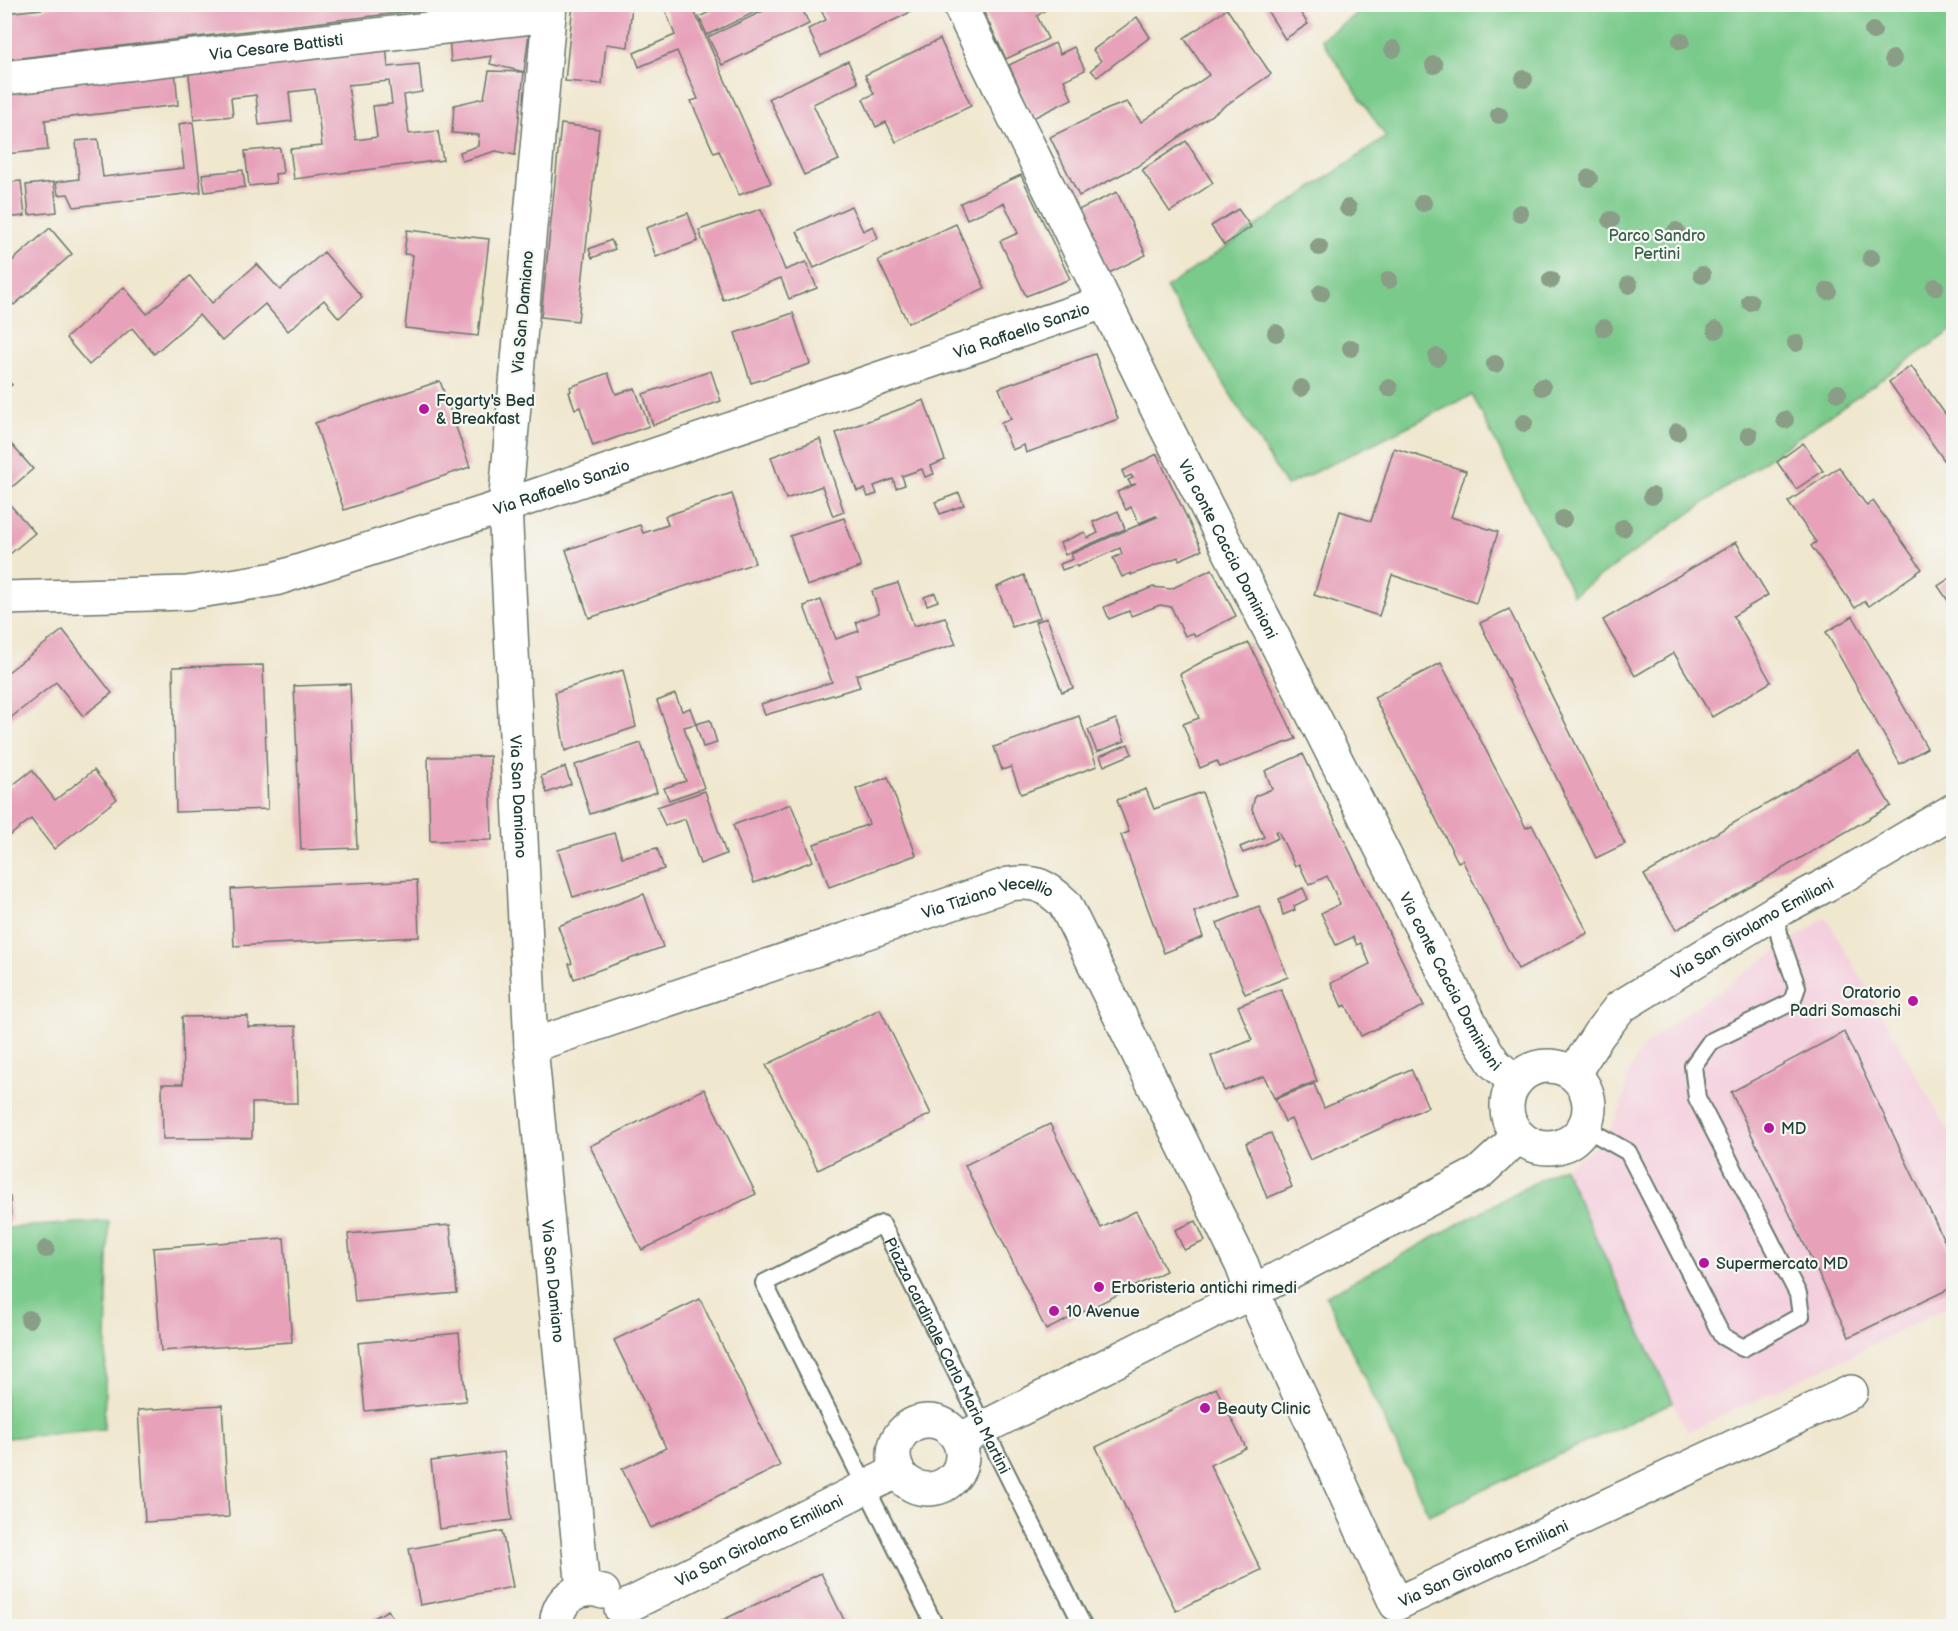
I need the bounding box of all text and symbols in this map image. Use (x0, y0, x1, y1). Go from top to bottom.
street label: Via Cesare Battisti (209, 31, 344, 65)
park label: Parco Sandro Pertini (1608, 227, 1706, 264)
street label: Via San Damiano (509, 250, 538, 374)
street label: Via Raffaello Sanzio (951, 300, 1092, 364)
place label: Fogarty's Bed & Breakfast (436, 392, 535, 429)
marker: Fogarty's Bed & Breakfast (417, 402, 431, 416)
street label: Via Raffaello Sanzio (491, 456, 632, 520)
street label: Via conte Caccia Dominioni (1173, 457, 1281, 643)
street label: Via San Damiano (505, 735, 530, 859)
street label: Via Tiziano Vecellio (920, 875, 1057, 924)
street label: Via San Girolamo Emiliani (1668, 875, 1837, 984)
street label: Via conte Caccia Dominioni (1394, 890, 1504, 1076)
place label: Oratorio Padri Somaschi (1790, 984, 1901, 1021)
marker: Oratorio Padri Somaschi (1906, 994, 1920, 1008)
place label: MD (1781, 1120, 1806, 1139)
marker: MD (1762, 1121, 1776, 1135)
street label: Via San Damiano (537, 1219, 567, 1344)
street label: Piazza cardinale Carlo Maria Martini (879, 1235, 1013, 1477)
place label: Supermercato MD (1716, 1255, 1848, 1274)
marker: Supermercato MD (1697, 1256, 1711, 1270)
place label: Erboristeria antichi rimedi (1111, 1279, 1297, 1298)
marker: Erboristeria antichi rimedi (1092, 1280, 1106, 1294)
place label: 10 Avenue (1066, 1303, 1140, 1322)
marker: 10 Avenue (1047, 1304, 1061, 1318)
place label: Beauty Clinic (1217, 1400, 1311, 1419)
marker: Beauty Clinic (1198, 1401, 1212, 1415)
street label: Via San Girolamo Emiliani (672, 1492, 847, 1591)
street label: Via San Girolamo Emiliani (1396, 1517, 1572, 1612)

